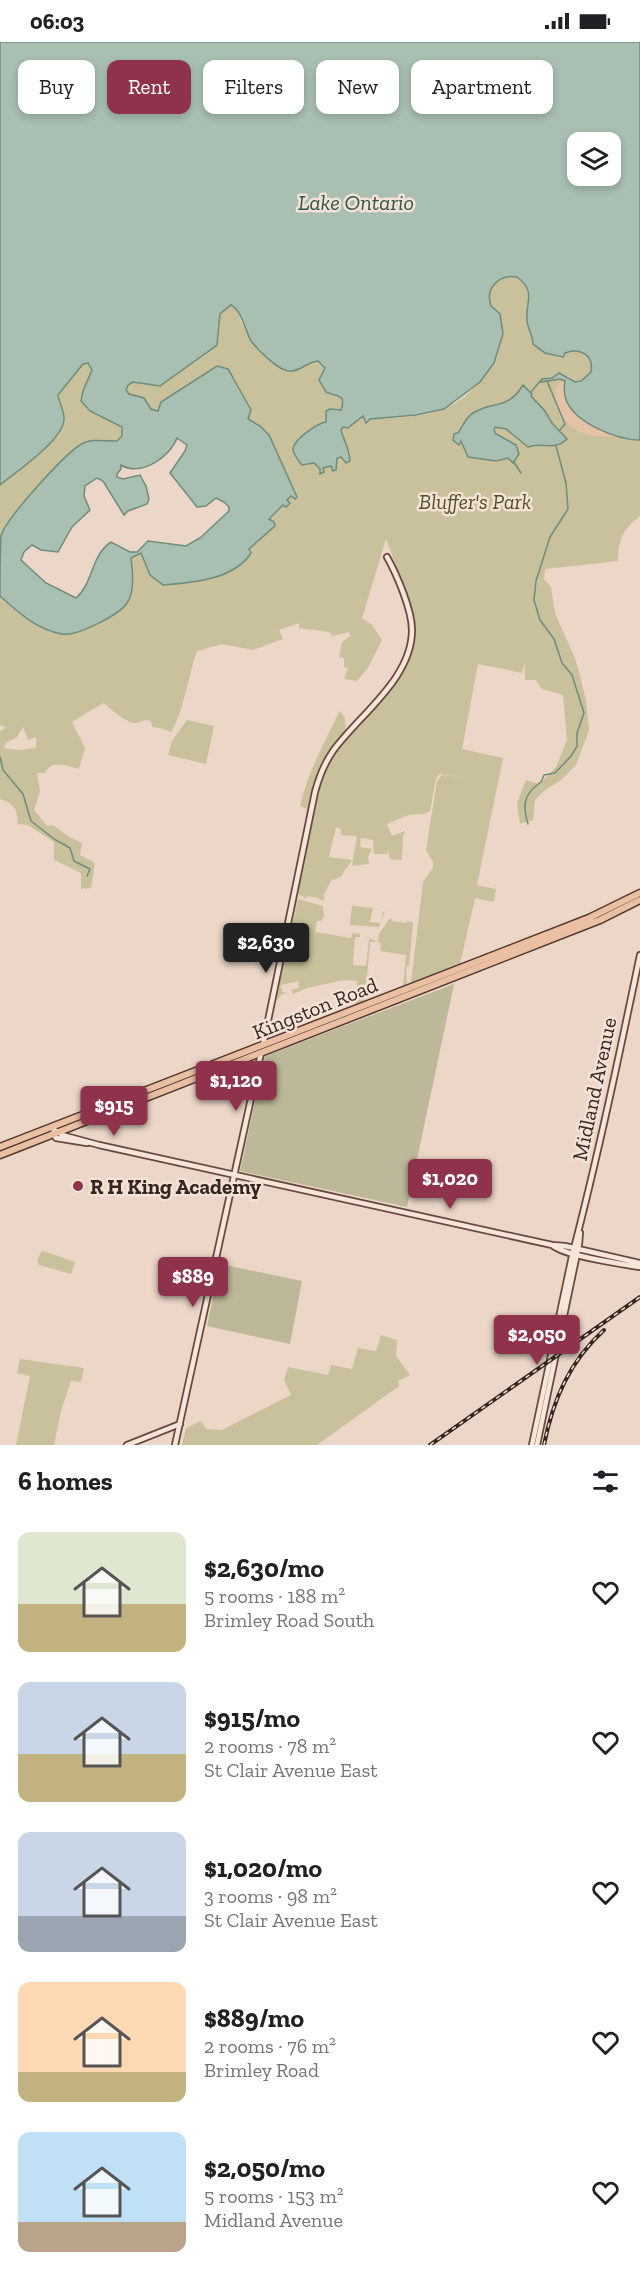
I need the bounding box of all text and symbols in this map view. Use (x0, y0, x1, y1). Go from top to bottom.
text: 06:03 (30, 8, 84, 35)
chip: Buy (18, 60, 95, 114)
chip: Rent (107, 60, 191, 114)
chip: Filters (203, 60, 304, 114)
chip: New (316, 60, 399, 114)
chip: Apartment (411, 60, 553, 114)
map controls (567, 132, 621, 186)
button: layers (567, 132, 621, 186)
water label: Lake Ontario (298, 189, 414, 216)
park label: Bluffer's Park (419, 489, 531, 514)
pin: $2,630 (217, 923, 315, 974)
text: $2,630 (237, 930, 295, 954)
street label: Kingston Road (249, 971, 382, 1044)
street label: Midland Avenue (567, 1015, 621, 1163)
pin: $1,120 (187, 1061, 285, 1112)
text: $1,120 (210, 1068, 262, 1092)
pin: $915 (78, 1086, 150, 1137)
text: $915 (94, 1093, 134, 1117)
pin: $1,020 (401, 1159, 499, 1210)
text: $1,020 (422, 1166, 478, 1190)
place label: R H King Academy (90, 1174, 261, 1199)
marker: R H King Academy (71, 1179, 85, 1193)
pin: $889 (157, 1257, 229, 1308)
text: $889 (172, 1264, 214, 1288)
pin: $2,050 (488, 1315, 586, 1366)
text: $2,050 (508, 1322, 566, 1346)
text: 6 homes (18, 1465, 113, 1497)
icon: filters (589, 1465, 622, 1498)
text: $2,630/mo (204, 1552, 324, 1584)
icon: home (66, 1556, 138, 1628)
icon: heart (589, 1576, 622, 1609)
text: 5 rooms · 188 m² (204, 1584, 345, 1608)
text: Brimley Road South (204, 1608, 374, 1632)
text: $915/mo (204, 1702, 300, 1734)
icon: home (66, 1706, 138, 1778)
icon: heart (589, 1726, 622, 1759)
text: 2 rooms · 78 m² (204, 1734, 336, 1758)
text: St Clair Avenue East (204, 1758, 378, 1782)
text: $1,020/mo (204, 1852, 322, 1884)
icon: home (66, 1856, 138, 1928)
icon: heart (589, 1876, 622, 1909)
text: 3 rooms · 98 m² (204, 1884, 337, 1908)
text: St Clair Avenue East (204, 1908, 378, 1932)
text: $889/mo (204, 2002, 304, 2034)
icon: home (66, 2006, 138, 2078)
icon: heart (589, 2026, 622, 2059)
text: 2 rooms · 76 m² (204, 2034, 336, 2058)
text: Brimley Road (204, 2058, 319, 2082)
text: $2,050/mo (204, 2152, 325, 2184)
icon: home (66, 2156, 138, 2228)
icon: heart (589, 2176, 622, 2209)
text: 5 rooms · 153 m² (204, 2184, 344, 2208)
text: Midland Avenue (204, 2208, 343, 2232)

